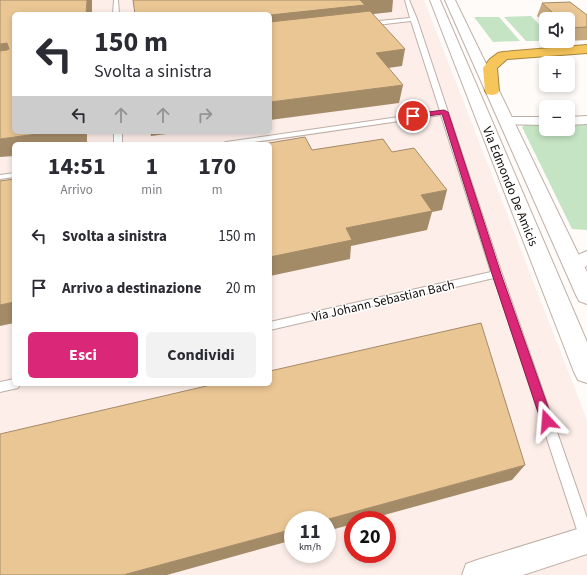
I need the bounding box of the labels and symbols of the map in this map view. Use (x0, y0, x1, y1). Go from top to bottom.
pin (396, 99, 430, 133)
street label: Via Edmondo De Amicis (478, 124, 542, 249)
street label: Via Johann Sebastian Bach (310, 276, 456, 326)
position arrow (526, 400, 568, 442)
speed limit sign: 20 (344, 511, 396, 563)

